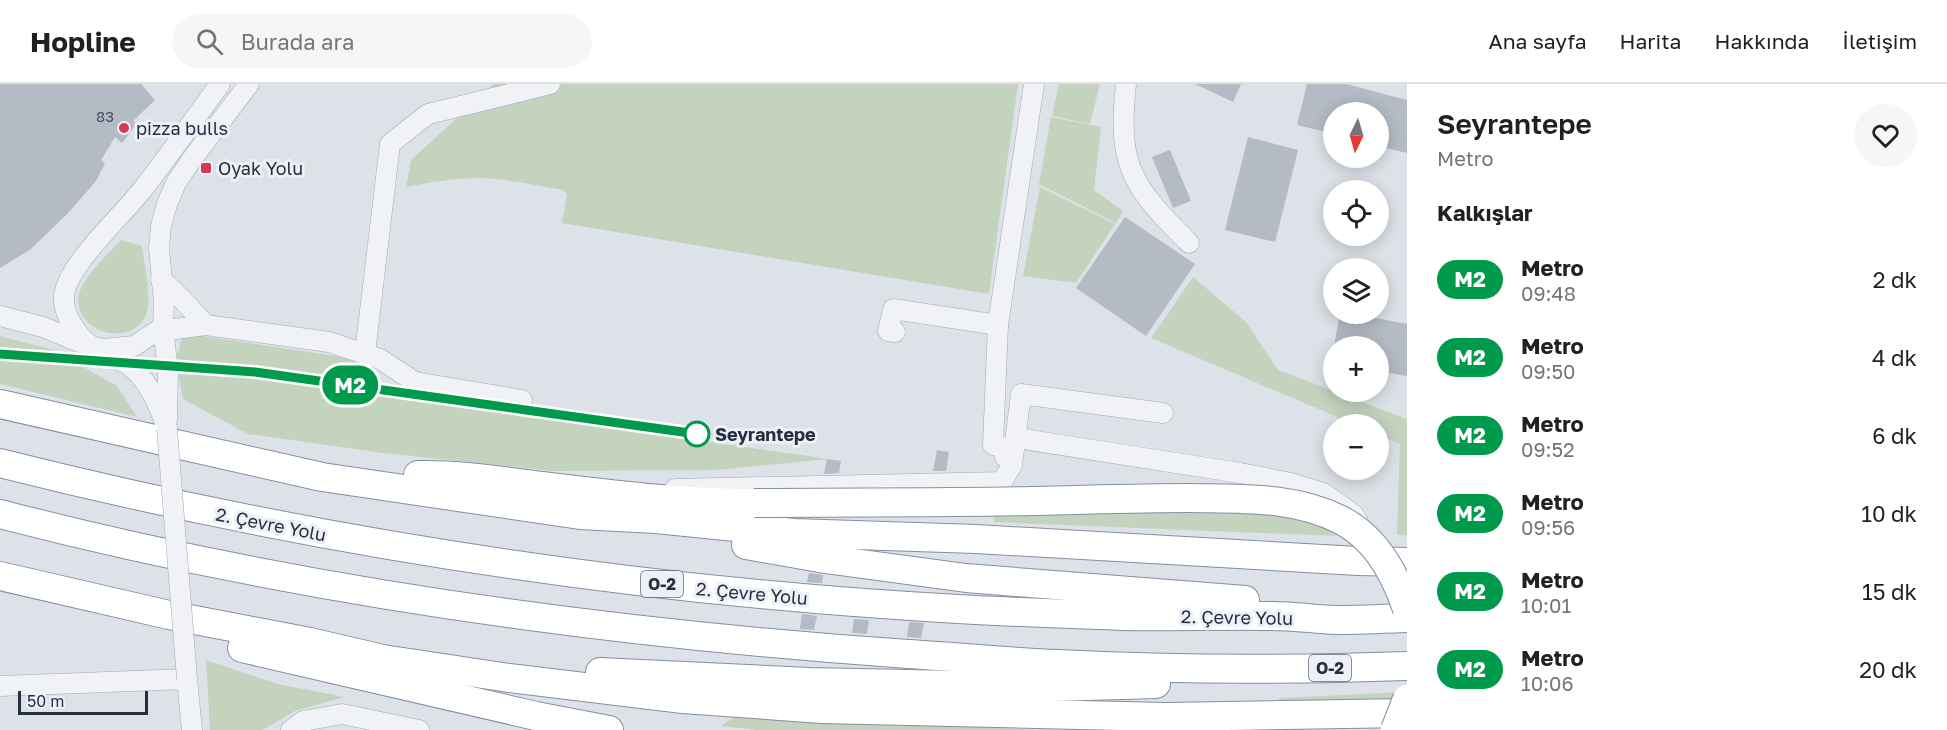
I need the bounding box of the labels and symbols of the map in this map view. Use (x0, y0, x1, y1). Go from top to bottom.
north arrow (1323, 102, 1389, 168)
house number: 83 (96, 107, 114, 125)
place label: pizza bulls (136, 117, 228, 139)
marker: pizza bulls (117, 121, 131, 135)
place label: Oyak Yolu (218, 157, 303, 179)
marker: Oyak Yolu (199, 161, 213, 175)
line badge: M2 (323, 366, 377, 404)
marker: Seyrantepe (684, 421, 710, 447)
place label: Seyrantepe (715, 423, 816, 445)
street label: 2. Çevre Yolu (214, 503, 328, 545)
road number: O-2 (641, 571, 683, 597)
street label: 2. Çevre Yolu (695, 577, 809, 609)
street label: 2. Çevre Yolu (1181, 605, 1293, 629)
road number: O-2 (1309, 655, 1351, 681)
scale bar (18, 688, 148, 716)

